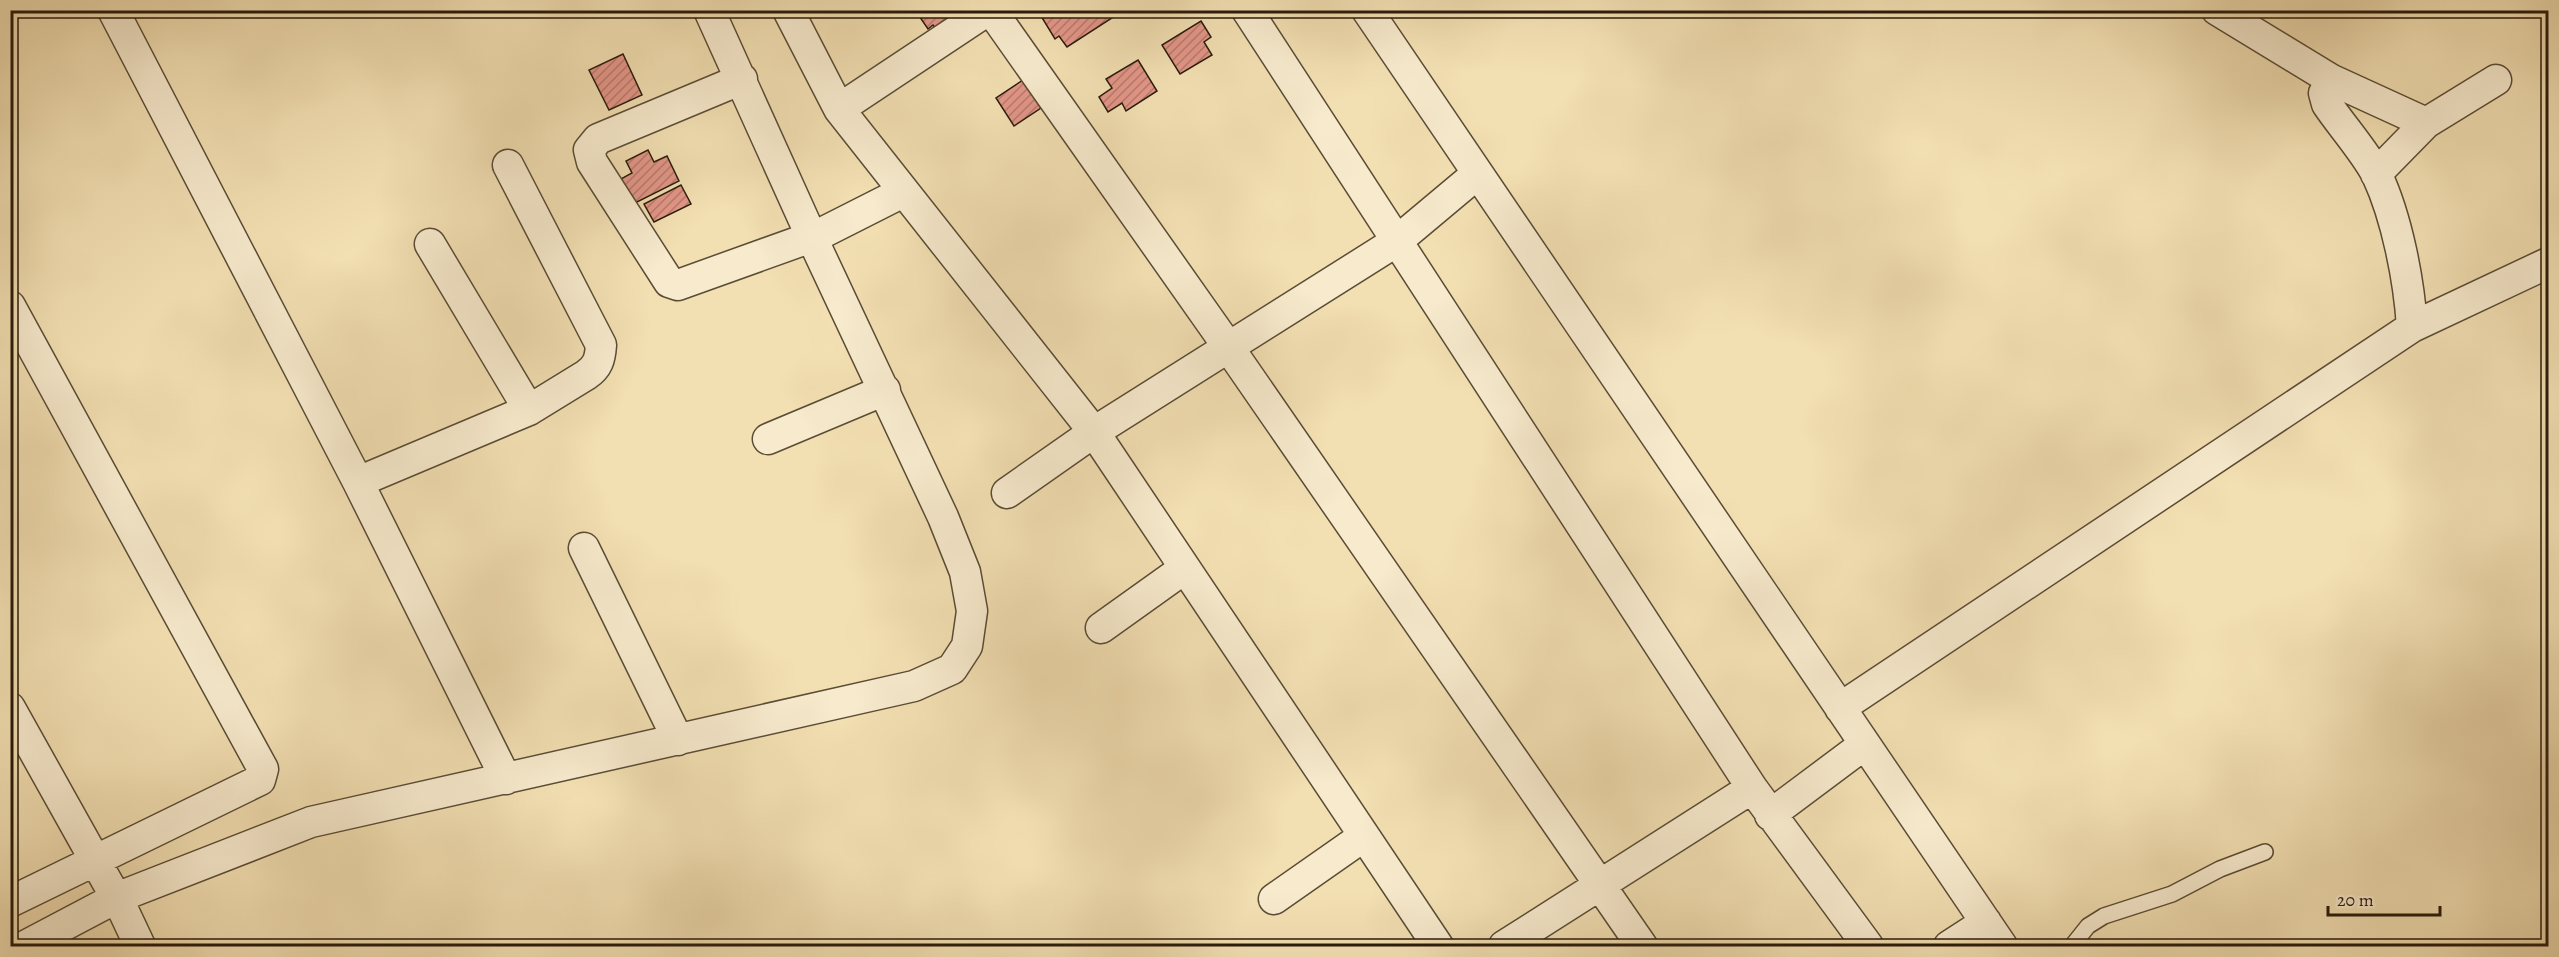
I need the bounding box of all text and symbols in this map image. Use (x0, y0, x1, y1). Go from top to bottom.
scale bar (2328, 879, 2440, 917)
text: 20 m (2337, 888, 2374, 912)

